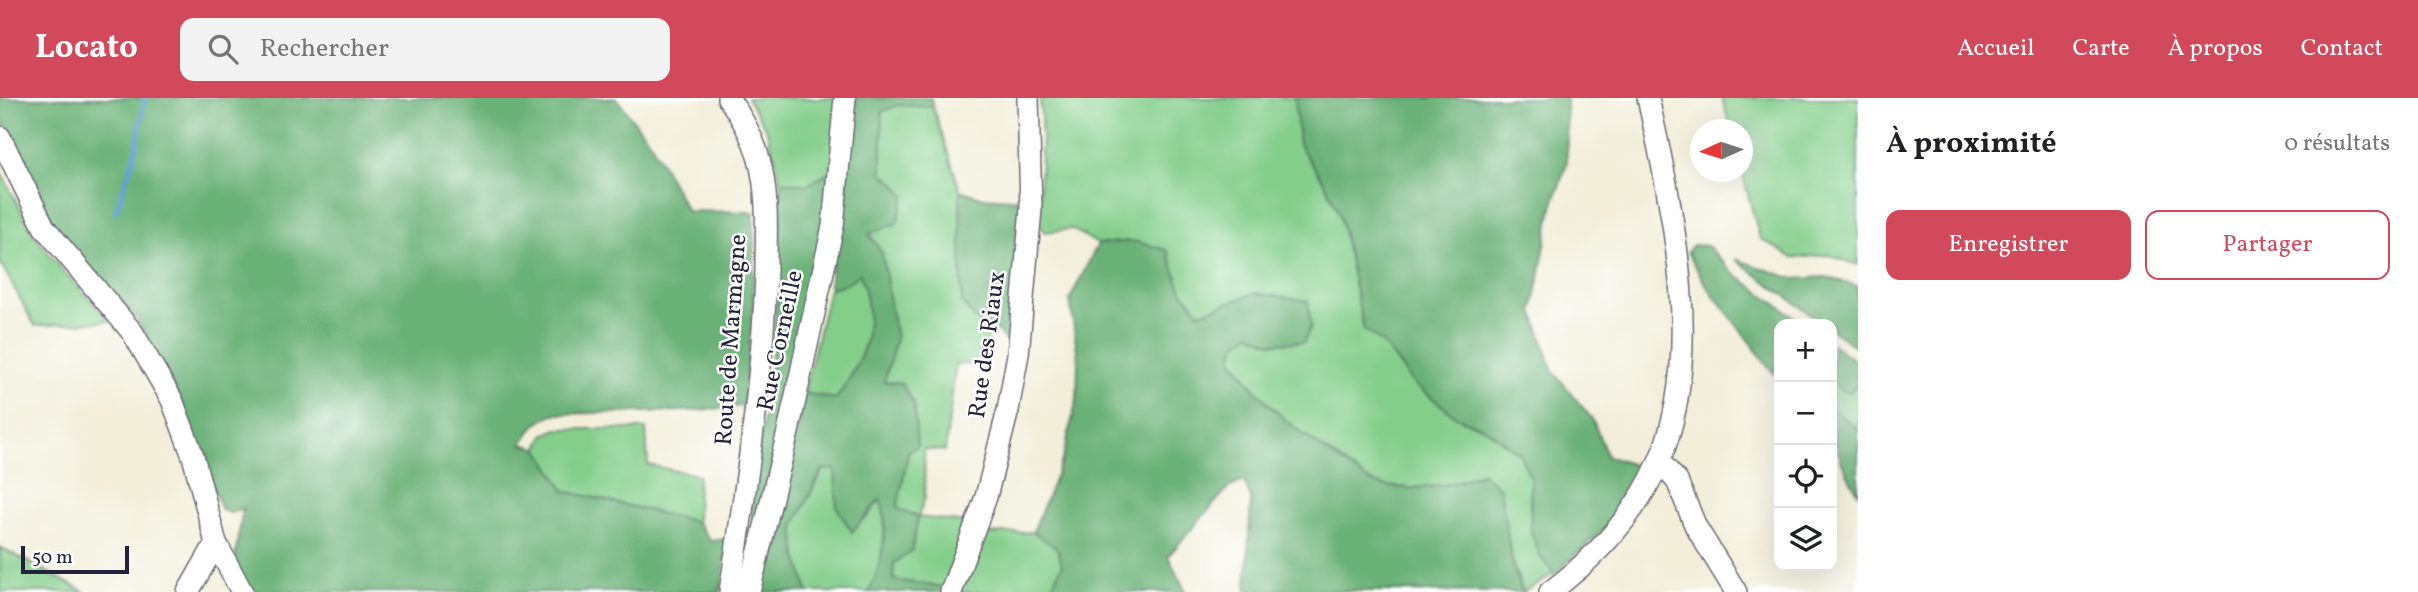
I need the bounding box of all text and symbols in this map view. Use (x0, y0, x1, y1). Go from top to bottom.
search box (180, 18, 670, 81)
text: Locato (35, 26, 138, 72)
icon: search (204, 30, 242, 68)
text: Rechercher (260, 31, 389, 67)
text: Accueil (1957, 32, 2034, 66)
text: Carte (2072, 32, 2130, 66)
text: À propos (2168, 32, 2263, 66)
text: Contact (2301, 32, 2383, 66)
north arrow (1690, 119, 1753, 182)
text: À proximité (1886, 123, 2057, 165)
text: 0 résultats (2284, 128, 2390, 160)
button: Enregistrer (1886, 210, 2131, 280)
button: Partager (2145, 210, 2390, 280)
street label: Route de Marmagne (708, 233, 756, 447)
street label: Rue Corneille (749, 267, 813, 415)
street label: Rue des Riaux (961, 269, 1015, 421)
map controls (1774, 319, 1837, 571)
button: + (1774, 319, 1837, 382)
button: − (1774, 382, 1837, 445)
button: locate (1774, 445, 1837, 508)
button: layers (1774, 508, 1837, 571)
scale bar (21, 543, 130, 575)
text: 50 m (32, 545, 73, 571)

